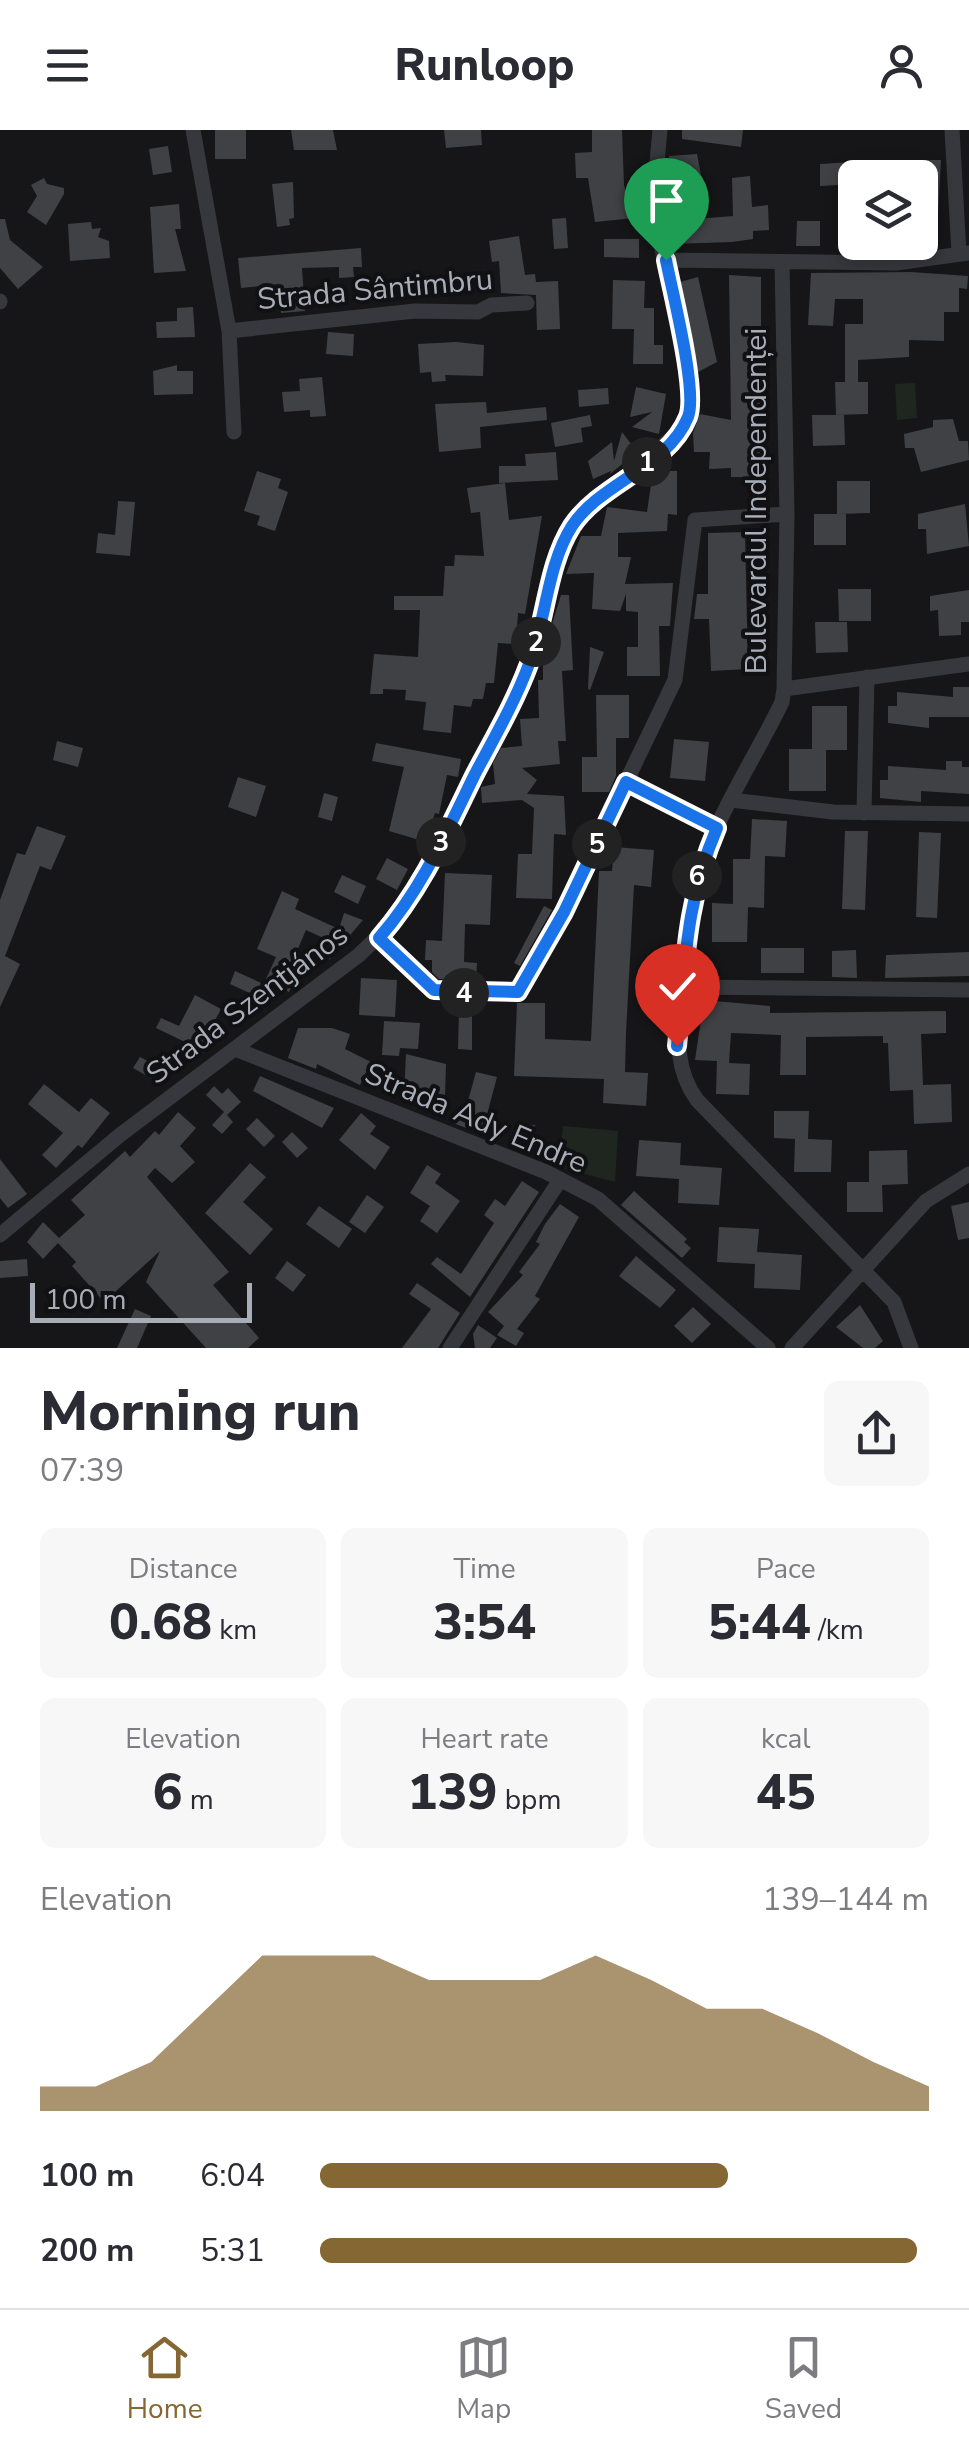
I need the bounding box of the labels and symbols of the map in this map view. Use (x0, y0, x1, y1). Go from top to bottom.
pin (624, 158, 709, 261)
street label: Strada Sântimbru (256, 259, 494, 320)
street label: Bulevardul Independenței (736, 328, 777, 674)
pin: 1 (622, 437, 672, 487)
pin: 2 (511, 617, 561, 667)
pin: 3 (416, 817, 466, 867)
pin: 5 (572, 819, 622, 869)
pin: 6 (672, 851, 722, 901)
street label: Strada Szentjános (138, 915, 357, 1094)
pin (635, 944, 720, 1047)
pin: 4 (439, 968, 489, 1018)
street label: Strada Ady Endre (359, 1053, 593, 1184)
scale bar (30, 1278, 252, 1322)

